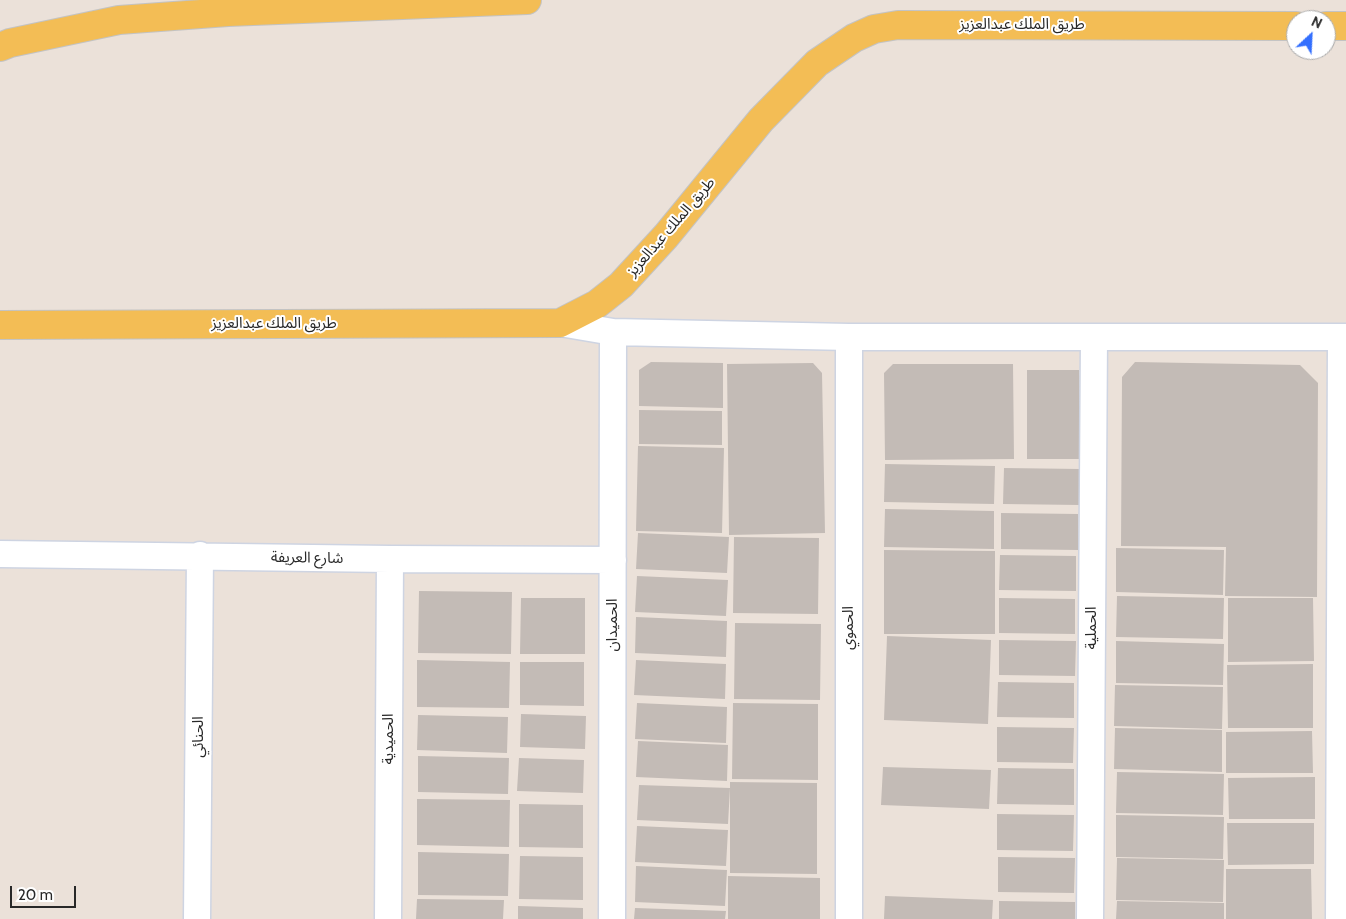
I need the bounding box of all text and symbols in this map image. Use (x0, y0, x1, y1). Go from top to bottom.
north arrow (1286, 10, 1336, 60)
text: N (1309, 12, 1325, 33)
street label: طريق الملك عبدالعزيز (959, 16, 1085, 34)
street label: طريق الملك عبدالعزيز (623, 174, 719, 280)
street label: طريق الملك عبدالعزيز (211, 315, 337, 333)
street label: شارع العريفة (271, 548, 343, 568)
street label: الحميدان (604, 598, 622, 652)
street label: الحموي (840, 606, 858, 650)
street label: الحملية (1083, 606, 1101, 650)
street label: الحميدية (380, 713, 398, 765)
street label: الحنائي (190, 716, 208, 758)
scale bar (12, 876, 79, 908)
text: 20 m (18, 886, 53, 904)

